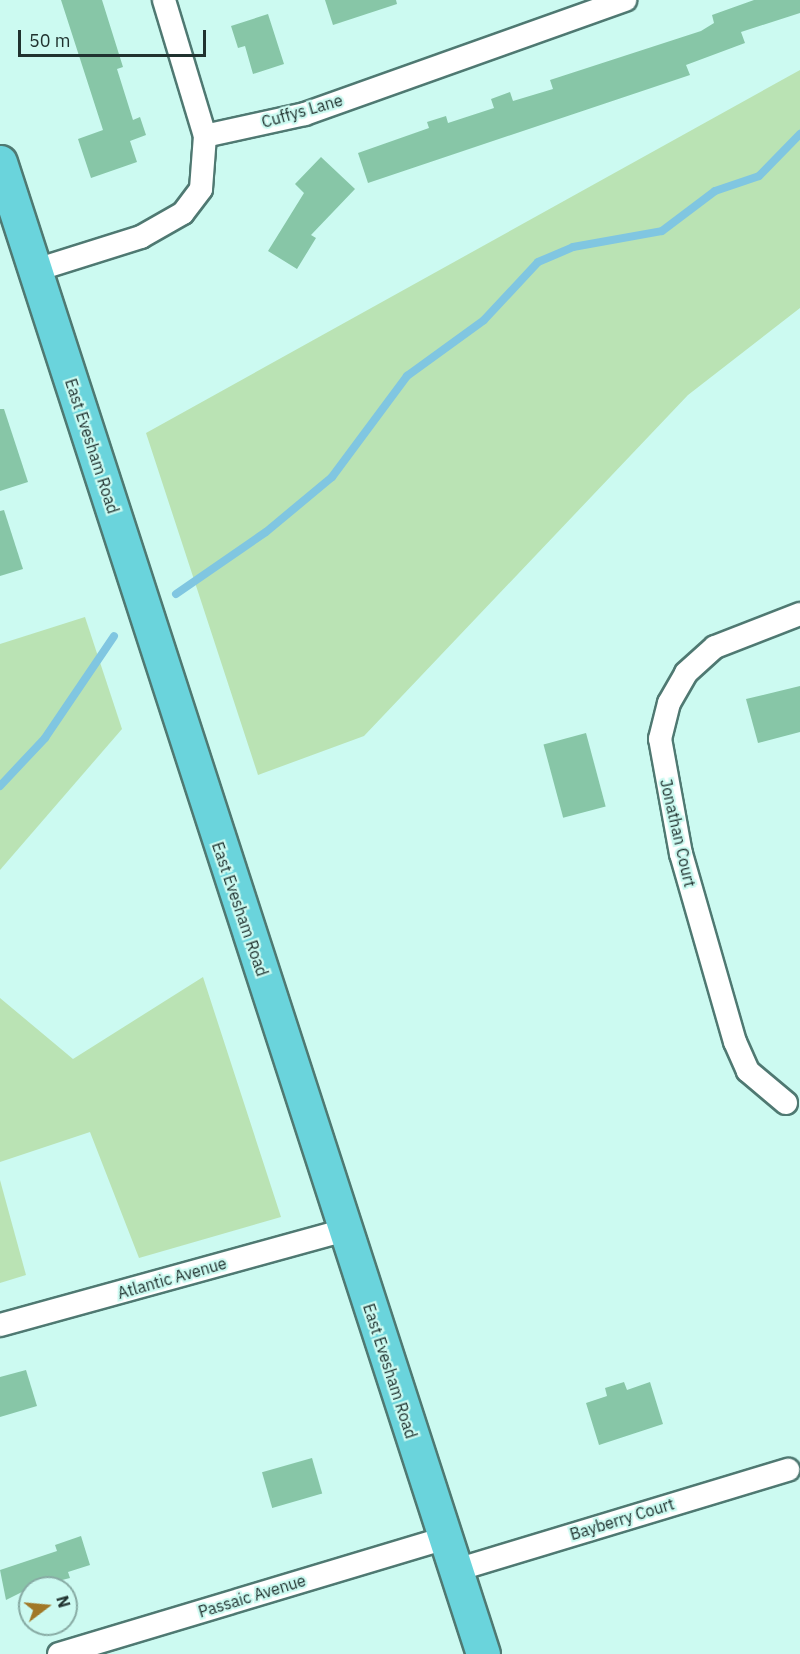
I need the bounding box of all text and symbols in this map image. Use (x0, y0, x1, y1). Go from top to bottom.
scale bar (21, 18, 208, 56)
text: 50 m (29, 29, 71, 52)
street label: Cuffys Lane (259, 90, 345, 132)
street label: East Evesham Road (61, 376, 123, 516)
street label: Jonathan Court (656, 777, 700, 889)
street label: East Evesham Road (208, 839, 272, 979)
street label: Atlantic Avenue (115, 1253, 229, 1303)
street label: East Evesham Road (359, 1301, 421, 1441)
street label: Bayberry Court (567, 1494, 677, 1544)
street label: Passaic Avenue (196, 1571, 308, 1621)
north arrow (18, 1576, 78, 1636)
text: N (52, 1593, 75, 1610)

